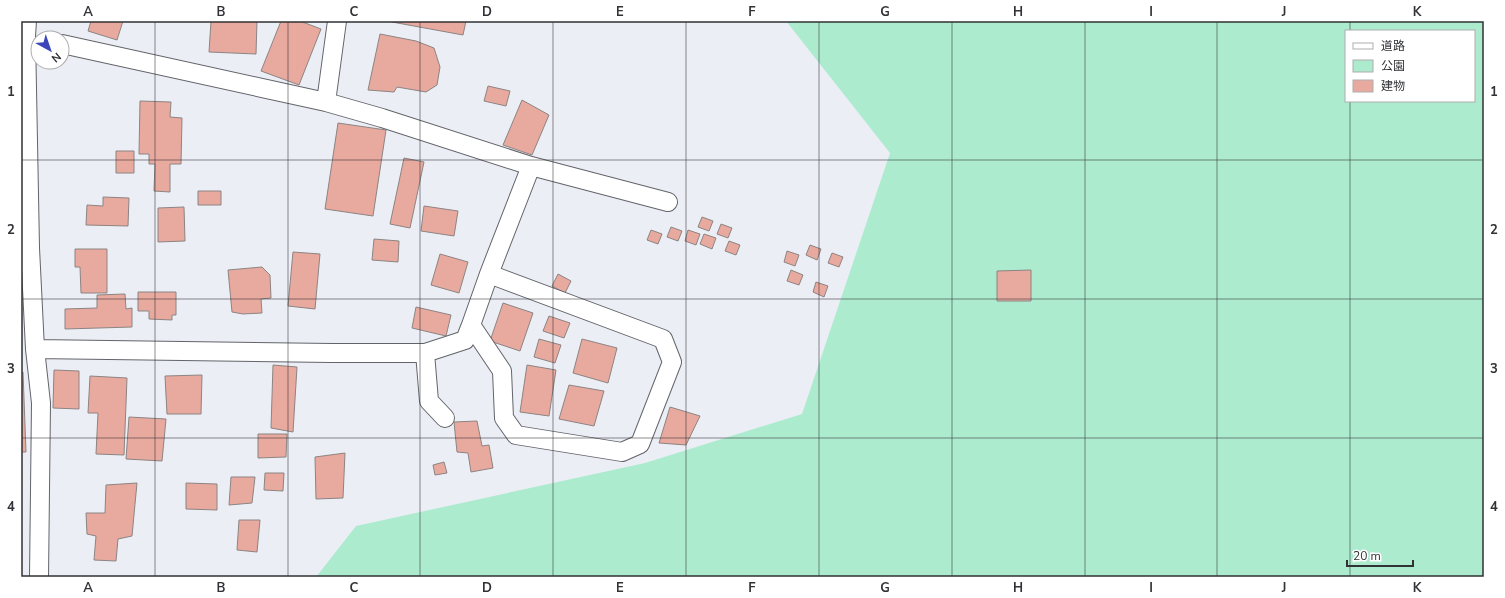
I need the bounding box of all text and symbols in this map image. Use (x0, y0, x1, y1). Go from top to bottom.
text: A (83, 3, 93, 21)
text: B (217, 3, 226, 21)
text: C (350, 3, 359, 21)
text: D (482, 3, 492, 21)
text: E (616, 3, 624, 21)
text: F (748, 3, 756, 21)
text: G (880, 3, 890, 21)
text: H (1013, 3, 1023, 21)
text: I (1149, 3, 1153, 21)
text: J (1281, 3, 1286, 21)
text: K (1413, 3, 1422, 21)
north arrow (30, 30, 70, 70)
legend (1345, 30, 1475, 102)
text: 道路 (1381, 38, 1405, 54)
text: N (48, 49, 64, 66)
text: 公園 (1381, 58, 1405, 74)
text: 建物 (1381, 78, 1405, 94)
text: 1 (7, 83, 15, 101)
text: 1 (1490, 83, 1498, 101)
text: 2 (7, 221, 15, 239)
text: 2 (1490, 221, 1498, 239)
text: 3 (7, 360, 15, 378)
text: 3 (1490, 360, 1498, 378)
text: 4 (7, 498, 15, 516)
text: 4 (1490, 498, 1498, 516)
scale bar (1347, 542, 1413, 568)
text: 20 m (1353, 548, 1381, 564)
text: A (83, 579, 93, 597)
text: B (217, 579, 226, 597)
text: C (350, 579, 359, 597)
text: D (482, 579, 492, 597)
text: E (616, 579, 624, 597)
text: F (748, 579, 756, 597)
text: G (880, 579, 890, 597)
text: H (1013, 579, 1023, 597)
text: I (1149, 579, 1153, 597)
text: J (1281, 579, 1286, 597)
text: K (1413, 579, 1422, 597)

